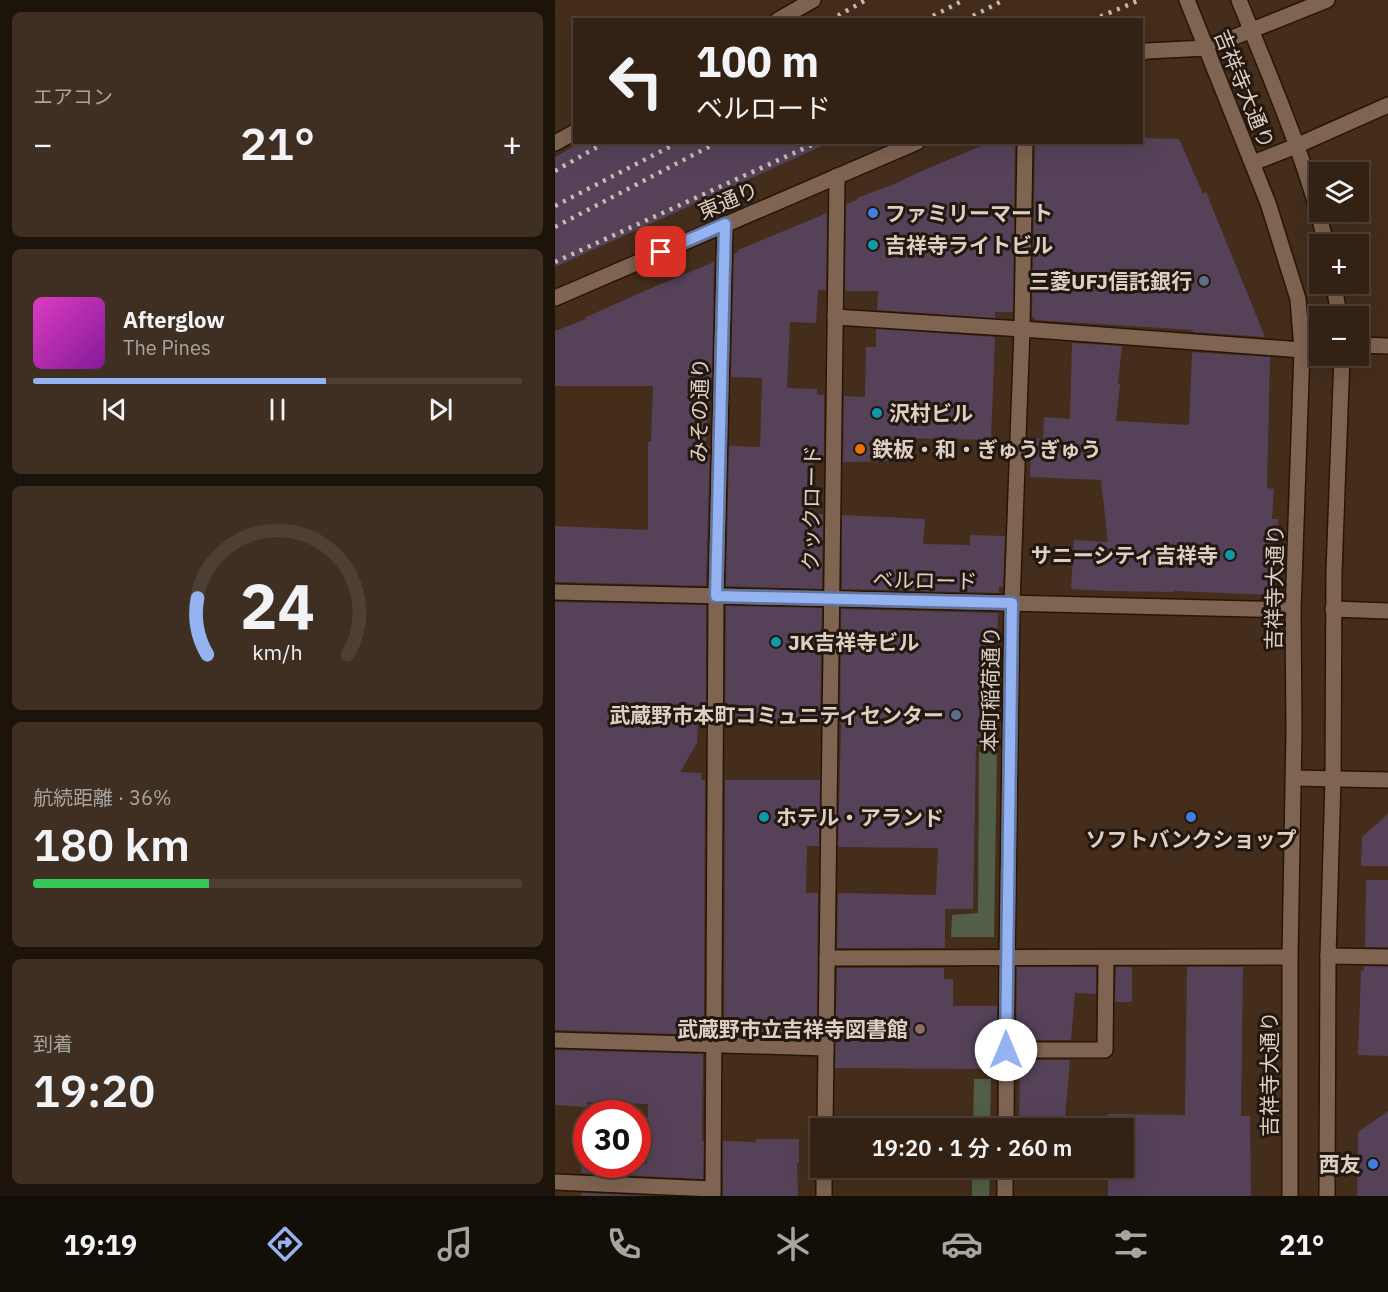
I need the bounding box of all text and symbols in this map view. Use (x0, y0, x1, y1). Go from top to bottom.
street label: 吉祥寺大通り (1208, 25, 1282, 153)
text: 100 m (696, 34, 819, 89)
icon: left (597, 42, 675, 120)
text: エアコン (33, 83, 113, 110)
text: ベルロード (696, 90, 831, 125)
text: 21° (240, 114, 315, 172)
text: − (33, 122, 53, 165)
text: + (502, 122, 522, 165)
map controls (1309, 162, 1369, 366)
button: layers (1309, 162, 1369, 222)
street label: 東通り (694, 175, 762, 225)
place label: ファミリーマート (885, 199, 1053, 227)
marker: ファミリーマート (866, 206, 880, 220)
pin (635, 226, 686, 277)
place label: 吉祥寺ライトビル (885, 231, 1053, 259)
button: + (1309, 234, 1369, 294)
icon: arrive (644, 235, 677, 268)
marker: 吉祥寺ライトビル (866, 238, 880, 252)
place label: 三菱UFJ信託銀行 (1029, 267, 1192, 295)
marker: 三菱UFJ信託銀行 (1197, 274, 1211, 288)
text: Afterglow (123, 305, 225, 334)
button: − (1309, 306, 1369, 366)
text: The Pines (123, 334, 211, 361)
street label: みその通り (684, 357, 714, 463)
icon: previous (98, 393, 131, 426)
icon: pause (261, 393, 294, 426)
icon: next (424, 393, 457, 426)
place label: 沢村ビル (889, 399, 973, 427)
marker: 沢村ビル (870, 406, 884, 420)
place label: 鉄板・和・ぎゅうぎゅう (872, 435, 1102, 463)
marker: 鉄板・和・ぎゅうぎゅう (853, 442, 867, 456)
street label: クックロード (796, 445, 826, 571)
street label: 吉祥寺大通り (1259, 524, 1289, 650)
place label: サニーシティ吉祥寺 (1031, 541, 1218, 569)
marker: サニーシティ吉祥寺 (1223, 548, 1237, 562)
text: 24 (240, 565, 315, 646)
street label: ベルロード (872, 565, 978, 595)
street label: 本町稲荷通り (975, 626, 1005, 752)
place label: JK吉祥寺ビル (788, 628, 919, 656)
marker: JK吉祥寺ビル (769, 635, 783, 649)
text: km/h (252, 638, 303, 666)
place label: 武蔵野市本町コミュニティセンター (609, 701, 944, 729)
marker: 武蔵野市本町コミュニティセンター (949, 708, 963, 722)
text: 航続距離 · 36% (33, 784, 172, 811)
place label: ホテル・アランド (776, 803, 944, 831)
marker: ホテル・アランド (757, 810, 771, 824)
marker: ソフトバンクショップ (1184, 810, 1198, 824)
text: 180 km (33, 815, 190, 873)
place label: ソフトバンクショップ (1085, 825, 1297, 853)
street label: 吉祥寺大通り (1255, 1011, 1283, 1137)
place label: 武蔵野市立吉祥寺図書館 (677, 1015, 908, 1043)
position arrow (974, 1018, 1038, 1082)
marker: 武蔵野市立吉祥寺図書館 (913, 1022, 927, 1036)
text: 到着 (33, 1030, 73, 1057)
text: 19:20 (33, 1061, 155, 1119)
speed limit sign: 30 (573, 1100, 651, 1178)
text: 19:20 · 1 分 · 260 m (872, 1133, 1072, 1162)
place label: 西友 (1319, 1150, 1361, 1178)
marker: 西友 (1366, 1157, 1380, 1171)
icon: directions (264, 1223, 306, 1265)
icon: music (434, 1223, 476, 1265)
icon: phone (603, 1223, 645, 1265)
icon: climate (772, 1223, 814, 1265)
icon: car (941, 1223, 983, 1265)
icon: filters (1110, 1223, 1152, 1265)
text: 19:19 (64, 1227, 137, 1262)
text: 21° (1279, 1227, 1324, 1262)

